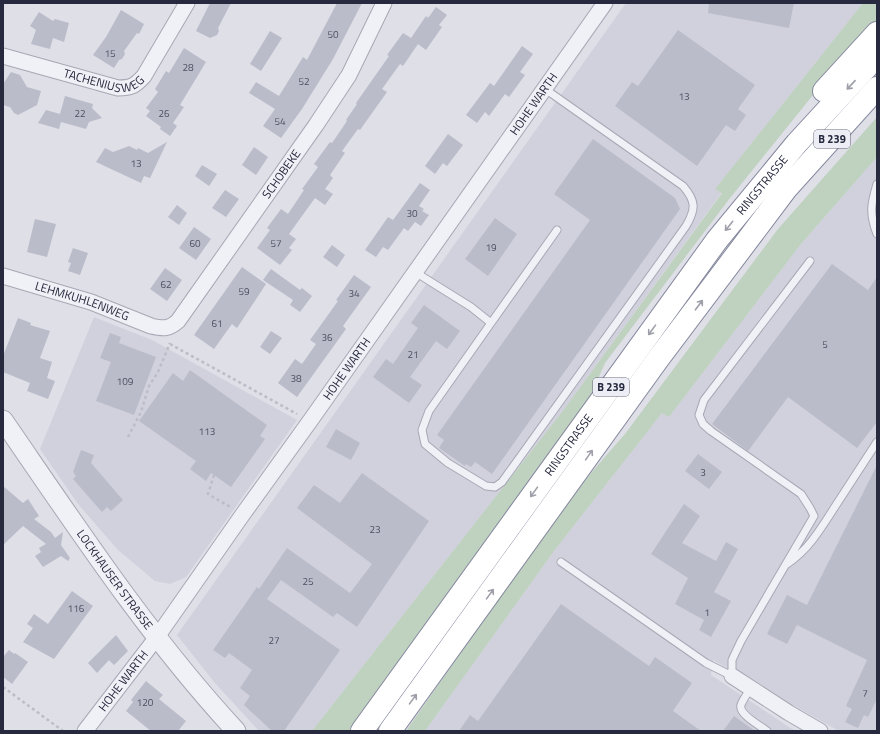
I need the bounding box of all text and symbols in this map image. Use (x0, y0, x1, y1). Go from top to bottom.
house number: 50 (327, 27, 339, 42)
house number: 15 (104, 46, 116, 61)
house number: 28 (182, 60, 194, 75)
street label: TACHENIUSWEG (61, 63, 149, 97)
street label: HOHE WARTH (505, 69, 562, 139)
house number: 52 (298, 74, 310, 89)
one-way arrow (846, 80, 855, 90)
house number: 13 (678, 89, 690, 104)
house number: 22 (74, 106, 86, 121)
house number: 26 (158, 106, 170, 121)
house number: 54 (274, 114, 286, 129)
road number: B 239 (814, 130, 850, 148)
street label: SCHOBEKE (257, 145, 305, 202)
street label: RINGSTRASSE (731, 150, 793, 219)
house number: 13 (130, 156, 142, 171)
house number: 30 (406, 206, 418, 221)
one-way arrow (725, 220, 734, 231)
house number: 60 (189, 236, 201, 251)
house number: 57 (270, 236, 282, 251)
house number: 19 (485, 240, 497, 255)
street label: LEHMKUHLENWEG (33, 276, 132, 325)
house number: 62 (160, 277, 172, 292)
house number: 59 (238, 284, 250, 299)
house number: 34 (348, 286, 360, 301)
one-way arrow (695, 300, 703, 311)
house number: 61 (211, 316, 223, 331)
one-way arrow (648, 325, 656, 336)
house number: 36 (321, 330, 333, 345)
street label: HOHE WARTH (318, 333, 375, 404)
house number: 5 (822, 337, 828, 352)
house number: 21 (407, 347, 419, 362)
house number: 38 (290, 371, 302, 386)
house number: 109 (117, 374, 134, 389)
road number: B 239 (593, 378, 629, 396)
street label: RINGSTRASSE (539, 409, 598, 480)
house number: 113 (199, 424, 215, 439)
one-way arrow (585, 450, 593, 461)
house number: 3 (700, 465, 706, 480)
one-way arrow (530, 486, 538, 497)
house number: 23 (369, 522, 381, 537)
street label: LOCKHAUSER STRASSE (72, 526, 158, 634)
house number: 25 (302, 574, 314, 589)
one-way arrow (486, 589, 494, 600)
house number: 116 (68, 601, 85, 616)
house number: 1 (704, 605, 710, 620)
house number: 27 (268, 633, 280, 648)
street label: HOHE WARTH (93, 646, 153, 715)
house number: 7 (862, 686, 868, 701)
one-way arrow (409, 694, 417, 705)
house number: 120 (137, 695, 154, 710)

